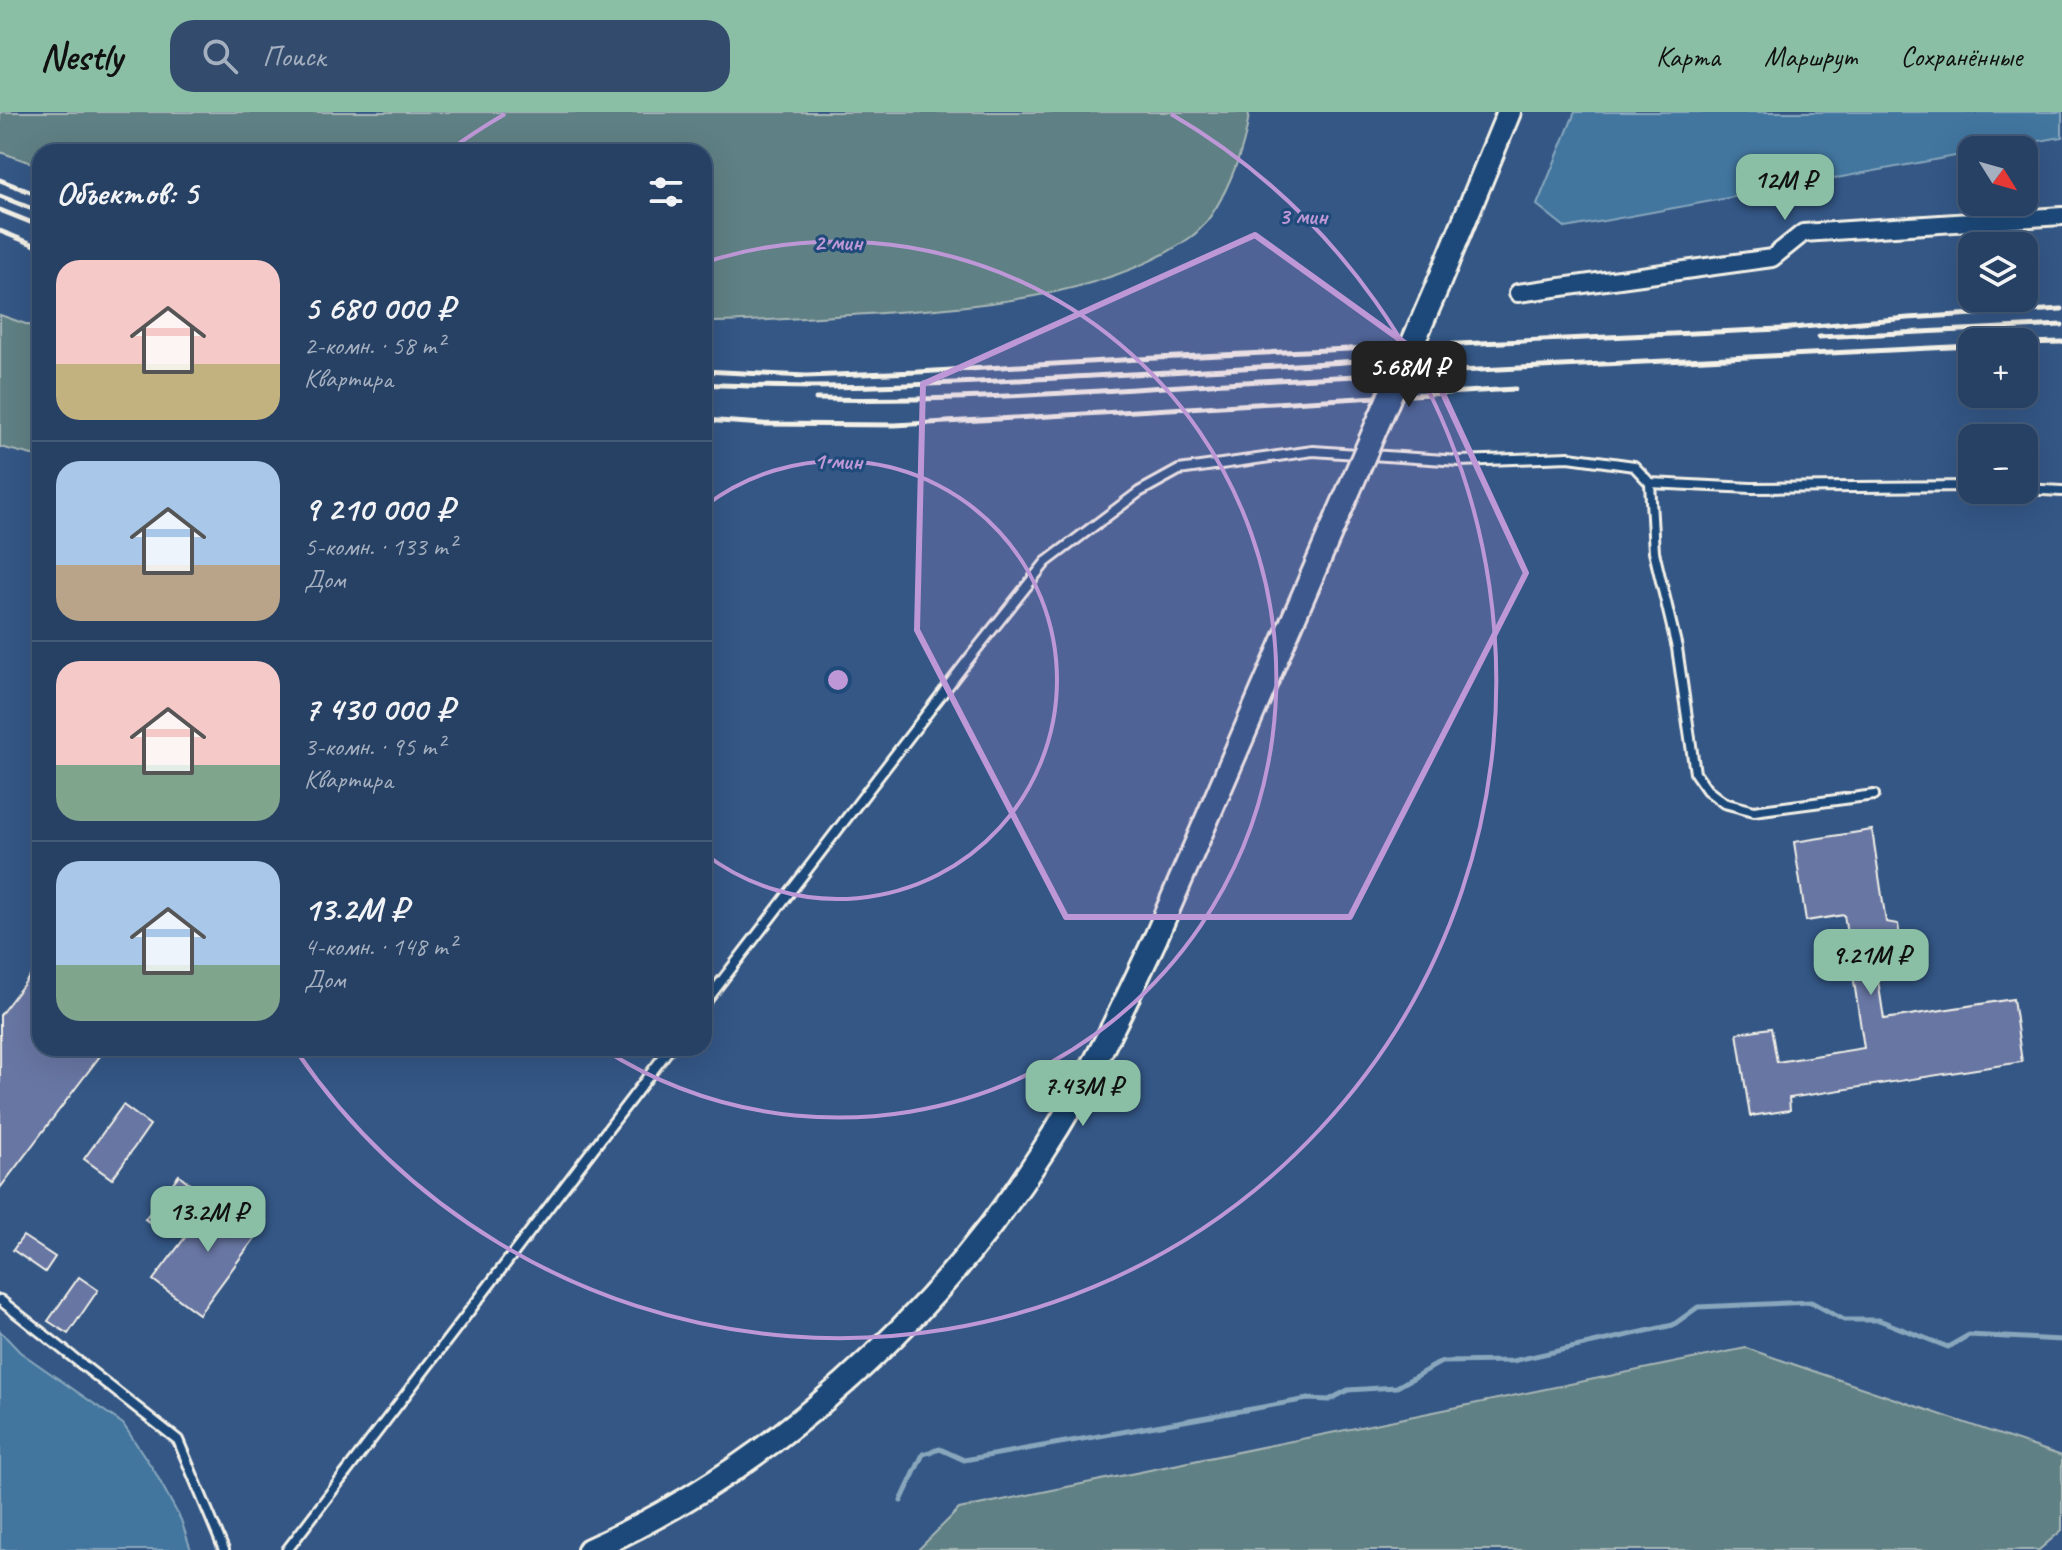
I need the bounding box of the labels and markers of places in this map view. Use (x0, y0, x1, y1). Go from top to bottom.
pin: 12M ₽ (1729, 154, 1841, 222)
pin: 5.68M ₽ (1335, 341, 1483, 409)
centre of rings (824, 666, 852, 694)
pin: 9.21M ₽ (1797, 929, 1945, 997)
pin: 7.43M ₽ (1009, 1060, 1157, 1128)
pin: 13.2M ₽ (134, 1186, 282, 1254)

